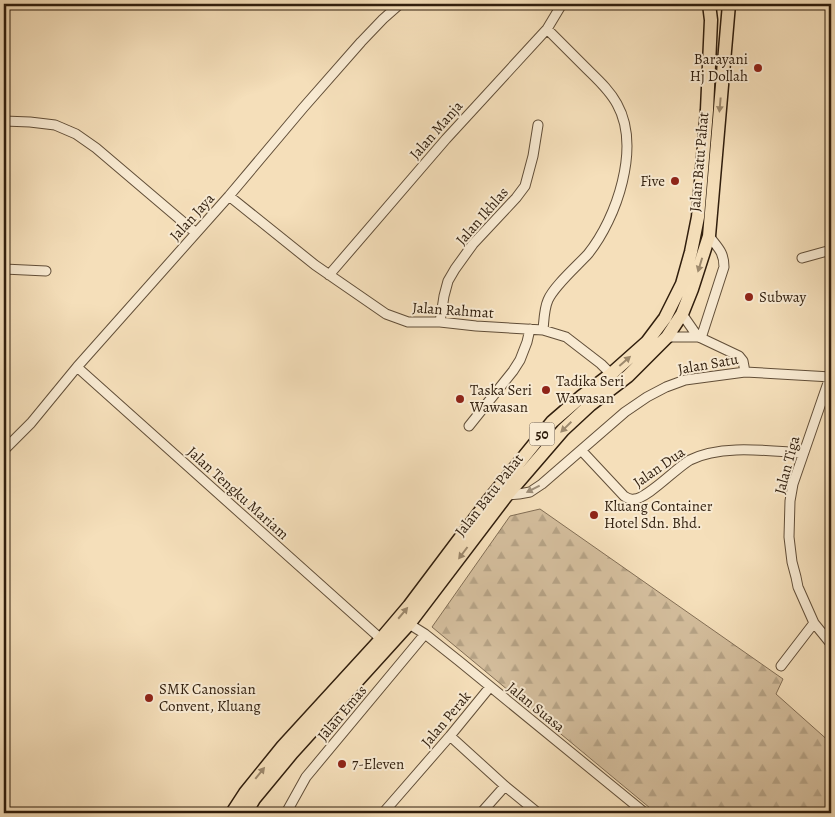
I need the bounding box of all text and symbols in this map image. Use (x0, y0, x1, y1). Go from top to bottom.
place label: Barayani Hj Dollah (690, 49, 748, 86)
marker: Barayani Hj Dollah (752, 62, 764, 74)
street label: Jalan Manja (405, 96, 467, 164)
one-way arrow (716, 97, 724, 113)
street label: Jalan Batu Pahat (685, 111, 713, 213)
place label: Five (640, 171, 665, 191)
marker: Five (669, 175, 681, 187)
street label: Jalan Ikhlas (451, 183, 513, 249)
street label: Jalan Jaya (165, 189, 219, 245)
one-way arrow (695, 258, 703, 273)
place label: Subway (759, 287, 806, 307)
marker: Subway (743, 291, 755, 303)
street label: Jalan Rahmat (412, 297, 494, 323)
street label: Jalan Satu (676, 349, 741, 379)
one-way arrow (619, 355, 631, 367)
place label: Tadika Seri Wawasan (555, 371, 624, 408)
place label: Taska Seri Wawasan (469, 380, 532, 417)
marker: Tadika Seri Wawasan (540, 384, 552, 396)
marker: Taska Seri Wawasan (454, 393, 466, 405)
one-way arrow (560, 421, 572, 433)
road number: 50 (530, 422, 554, 446)
street label: Jalan Tiga (770, 434, 804, 496)
street label: Jalan Tengku Mariam (183, 442, 294, 544)
street label: Jalan Dua (629, 442, 689, 492)
street label: Jalan Batu Pahat (450, 449, 528, 541)
one-way arrow (526, 485, 541, 493)
place label: Kluang Container Hotel Sdn. Bhd. (604, 496, 713, 533)
marker: Kluang Container Hotel Sdn. Bhd. (588, 509, 600, 521)
one-way arrow (458, 546, 469, 559)
one-way arrow (397, 607, 408, 619)
street label: Jalan Suasa (503, 677, 569, 737)
place label: SMK Canossian Convent, Kluang (159, 679, 261, 716)
street label: Jalan Emas (313, 681, 371, 745)
street label: Jalan Perak (417, 686, 476, 751)
marker: SMK Canossian Convent, Kluang (143, 692, 155, 704)
place label: 7-Eleven (352, 754, 404, 774)
marker: 7-Eleven (336, 758, 348, 770)
one-way arrow (255, 767, 266, 780)

